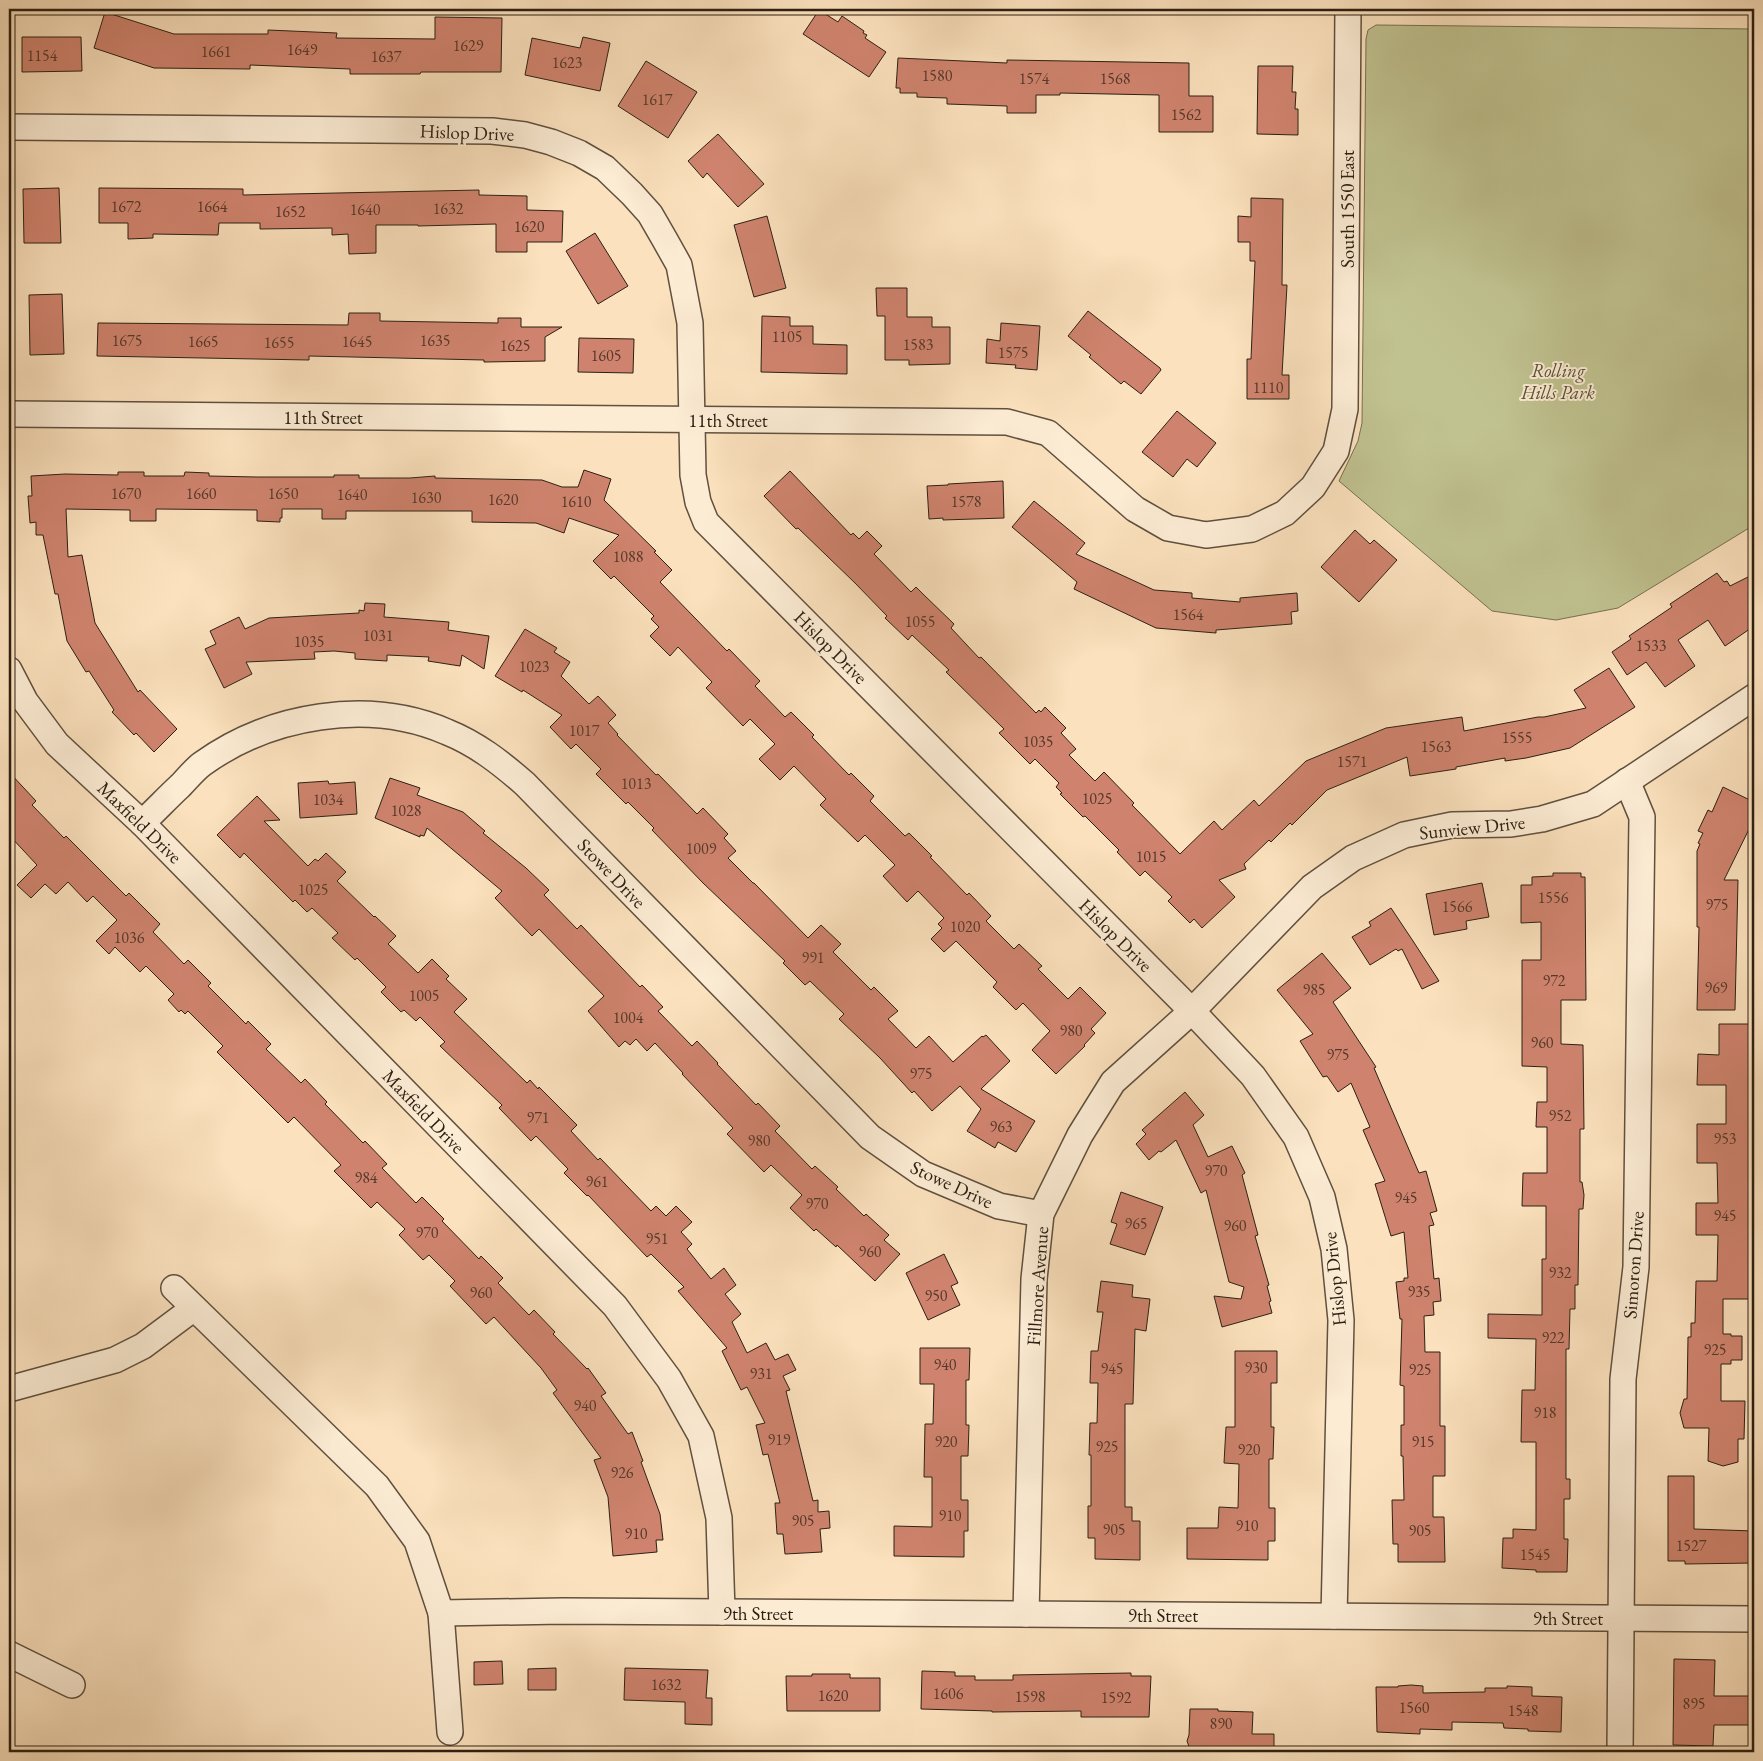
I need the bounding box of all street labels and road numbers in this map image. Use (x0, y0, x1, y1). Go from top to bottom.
street label: Hislop Drive (419, 118, 515, 147)
street label: South 1550 East (1335, 150, 1360, 268)
street label: 11th Street (283, 405, 363, 430)
street label: 11th Street (688, 408, 768, 433)
street label: Hislop Drive (788, 605, 873, 690)
street label: Maxfield Drive (92, 776, 187, 869)
street label: Sunview Drive (1418, 810, 1526, 845)
street label: Stowe Drive (572, 833, 651, 914)
street label: Hislop Drive (1073, 893, 1158, 978)
street label: Maxfield Drive (377, 1064, 470, 1159)
street label: Stowe Drive (907, 1154, 997, 1214)
street label: Simoron Drive (1617, 1210, 1650, 1320)
street label: Fillmore Avenue (1021, 1225, 1054, 1347)
street label: Hislop Drive (1317, 1231, 1352, 1327)
street label: 9th Street (723, 1601, 793, 1626)
street label: 9th Street (1128, 1603, 1198, 1628)
street label: 9th Street (1533, 1606, 1603, 1631)

